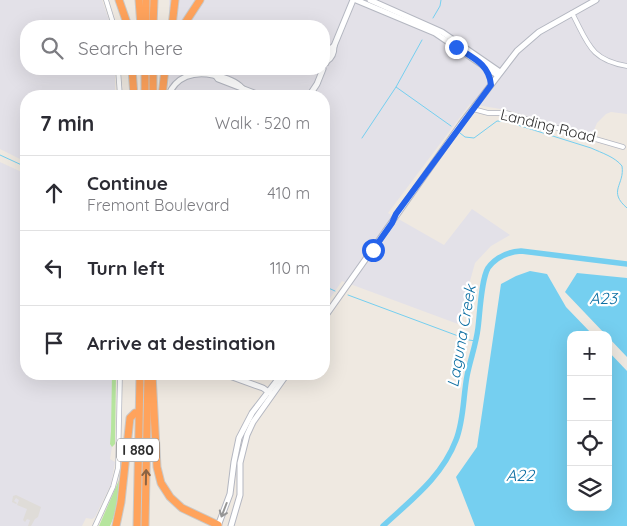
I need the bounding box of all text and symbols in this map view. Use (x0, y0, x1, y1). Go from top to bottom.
search box (20, 20, 330, 75)
icon: search (38, 34, 66, 62)
text: Search here (78, 36, 183, 60)
route end (445, 36, 468, 59)
street label: Landing Road (499, 105, 598, 147)
text: 7 min (40, 110, 94, 136)
text: Walk · 520 m (215, 113, 310, 133)
text: Continue (87, 171, 168, 195)
icon: ahead (40, 179, 68, 207)
text: 410 m (267, 183, 310, 203)
text: Fremont Boulevard (87, 195, 229, 215)
route start (362, 239, 385, 262)
icon: left (40, 254, 68, 282)
text: Turn left (87, 256, 165, 280)
text: 110 m (270, 258, 310, 278)
water label: Laguna Creek (442, 282, 480, 389)
water label: A23 (589, 288, 618, 308)
icon: arrive (40, 329, 68, 357)
text: Arrive at destination (87, 331, 276, 355)
map controls (567, 331, 612, 511)
button: + (567, 331, 612, 376)
button: − (567, 376, 612, 421)
button: locate (567, 421, 612, 466)
road number: I 880 (117, 438, 159, 462)
water label: A22 (506, 465, 535, 485)
button: layers (567, 466, 612, 511)
one-way arrow (141, 470, 150, 486)
one-way arrow (219, 502, 228, 517)

